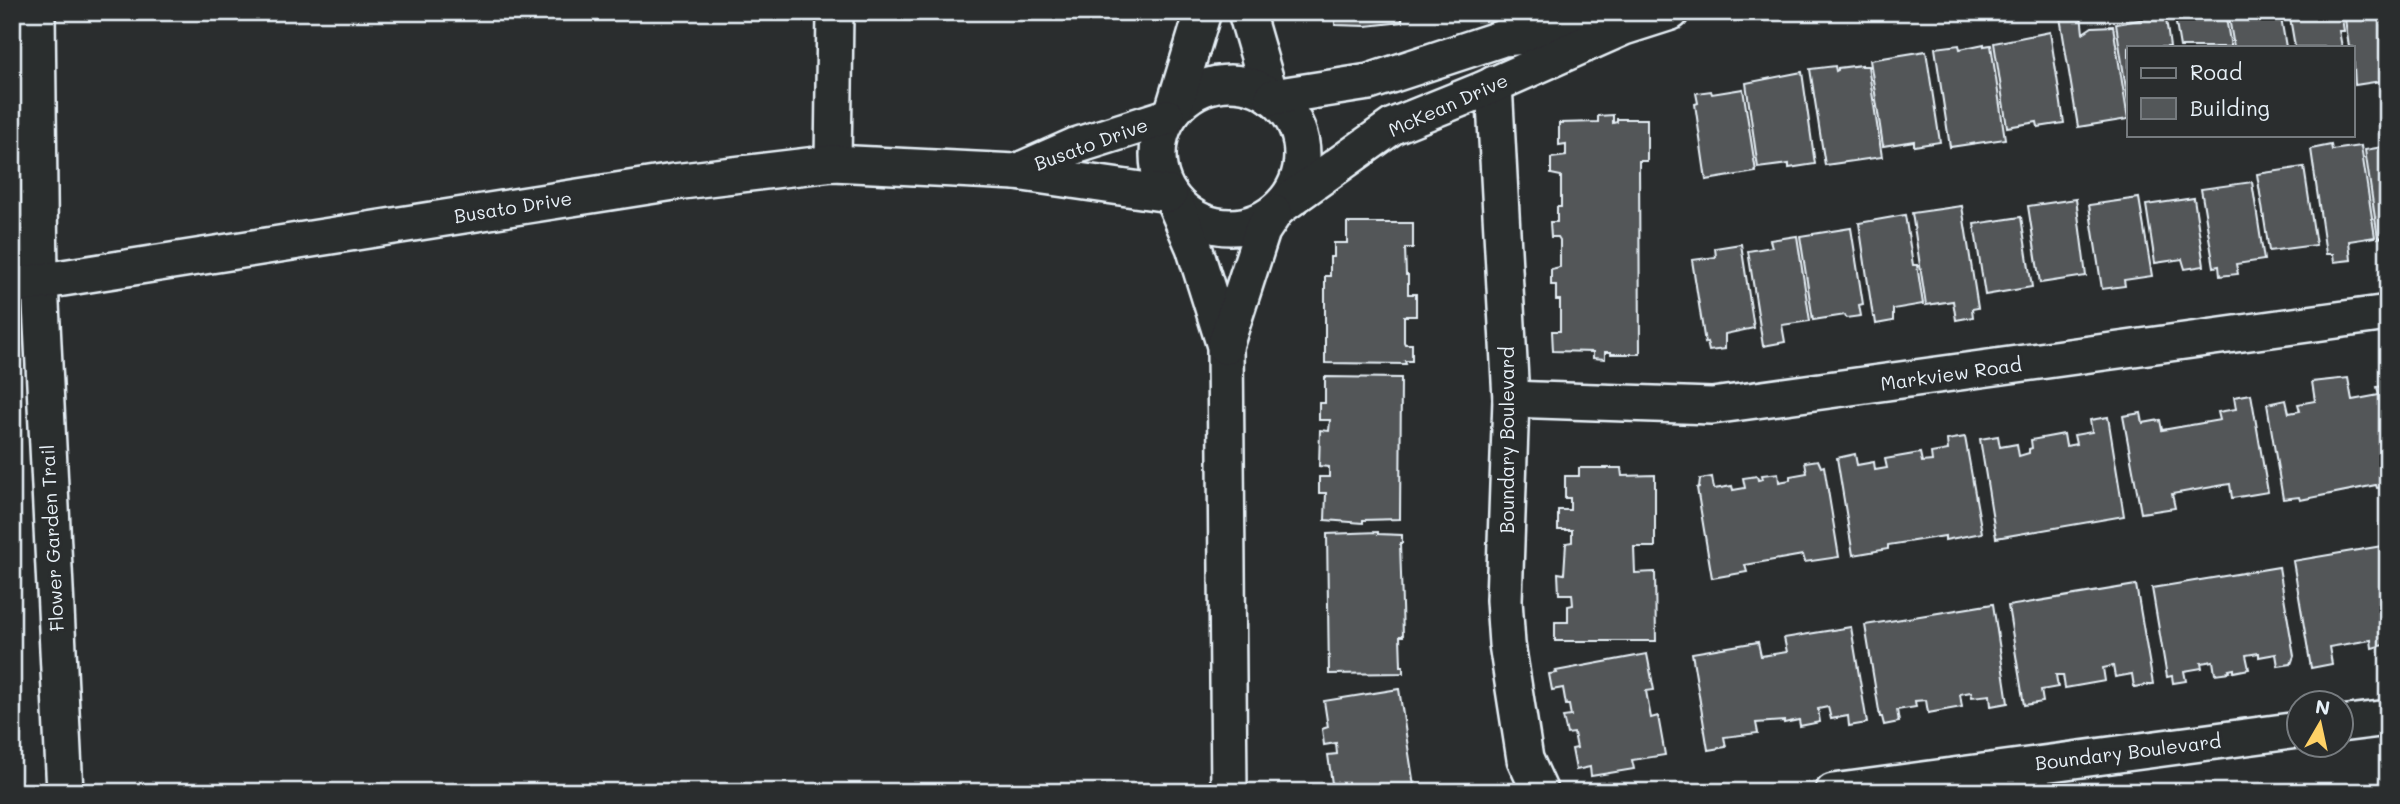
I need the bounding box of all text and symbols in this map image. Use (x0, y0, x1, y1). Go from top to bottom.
legend (2127, 46, 2354, 136)
text: Road (2190, 58, 2242, 85)
street label: McKean Drive (1384, 67, 1511, 142)
text: Building (2190, 94, 2270, 121)
street label: Busato Drive (1031, 111, 1151, 176)
street label: Busato Drive (452, 185, 574, 228)
street label: Boundary Boulevard (1494, 347, 1519, 533)
street label: Markview Road (1879, 351, 2023, 396)
street label: Flower Garden Trail (34, 444, 69, 632)
north arrow (2284, 688, 2354, 758)
text: N (2314, 693, 2332, 720)
street label: Boundary Boulevard (2034, 728, 2222, 775)

